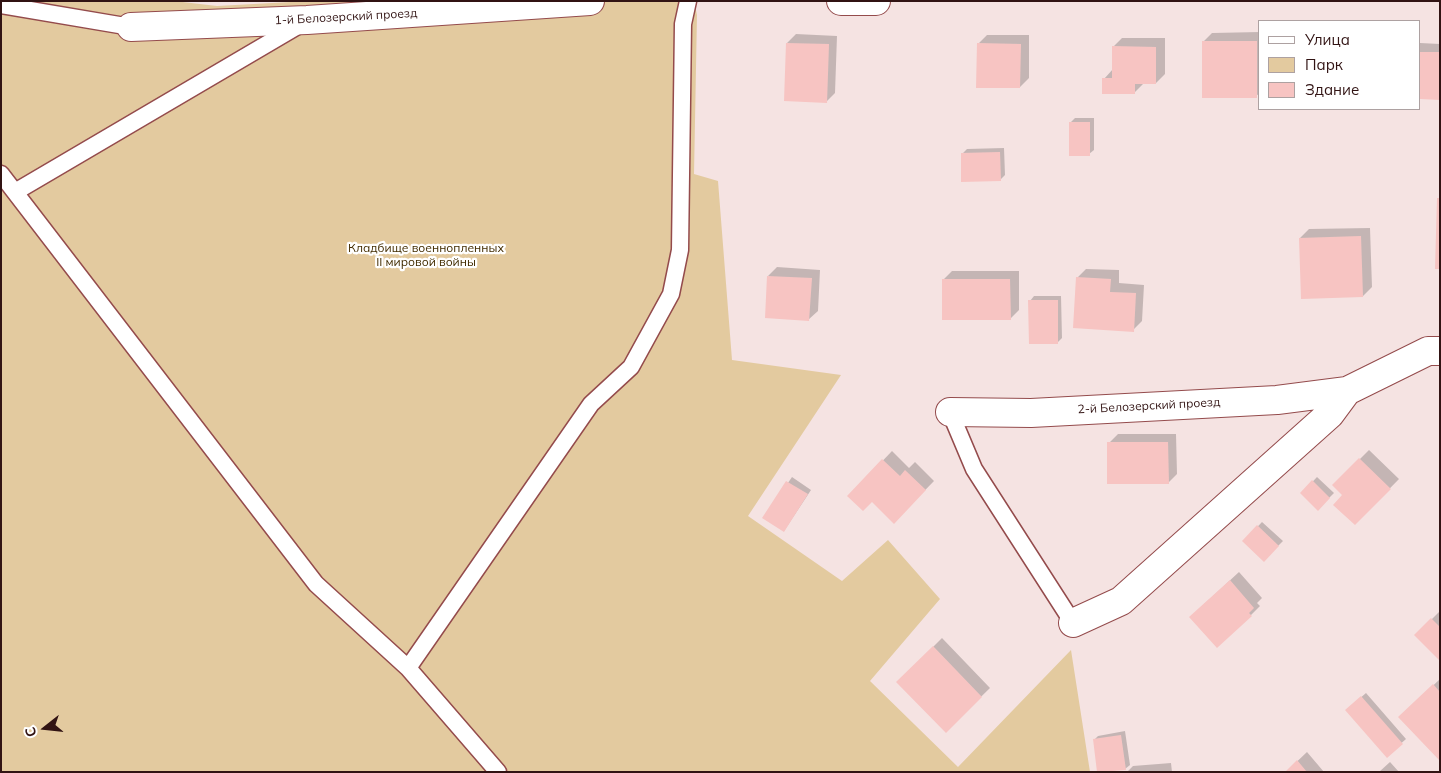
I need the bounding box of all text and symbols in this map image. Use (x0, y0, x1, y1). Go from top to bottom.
street label: 1-й Белозерский проезд (274, 6, 418, 28)
legend (1258, 20, 1421, 110)
text: Улица (1305, 30, 1350, 49)
text: Парк (1305, 55, 1343, 74)
text: Здание (1305, 80, 1359, 99)
park label: Кладбище военнопленных II мировой войны (348, 241, 504, 269)
street label: 2-й Белозерский проезд (1077, 395, 1221, 417)
north arrow (20, 703, 70, 753)
text: С (21, 725, 41, 739)

